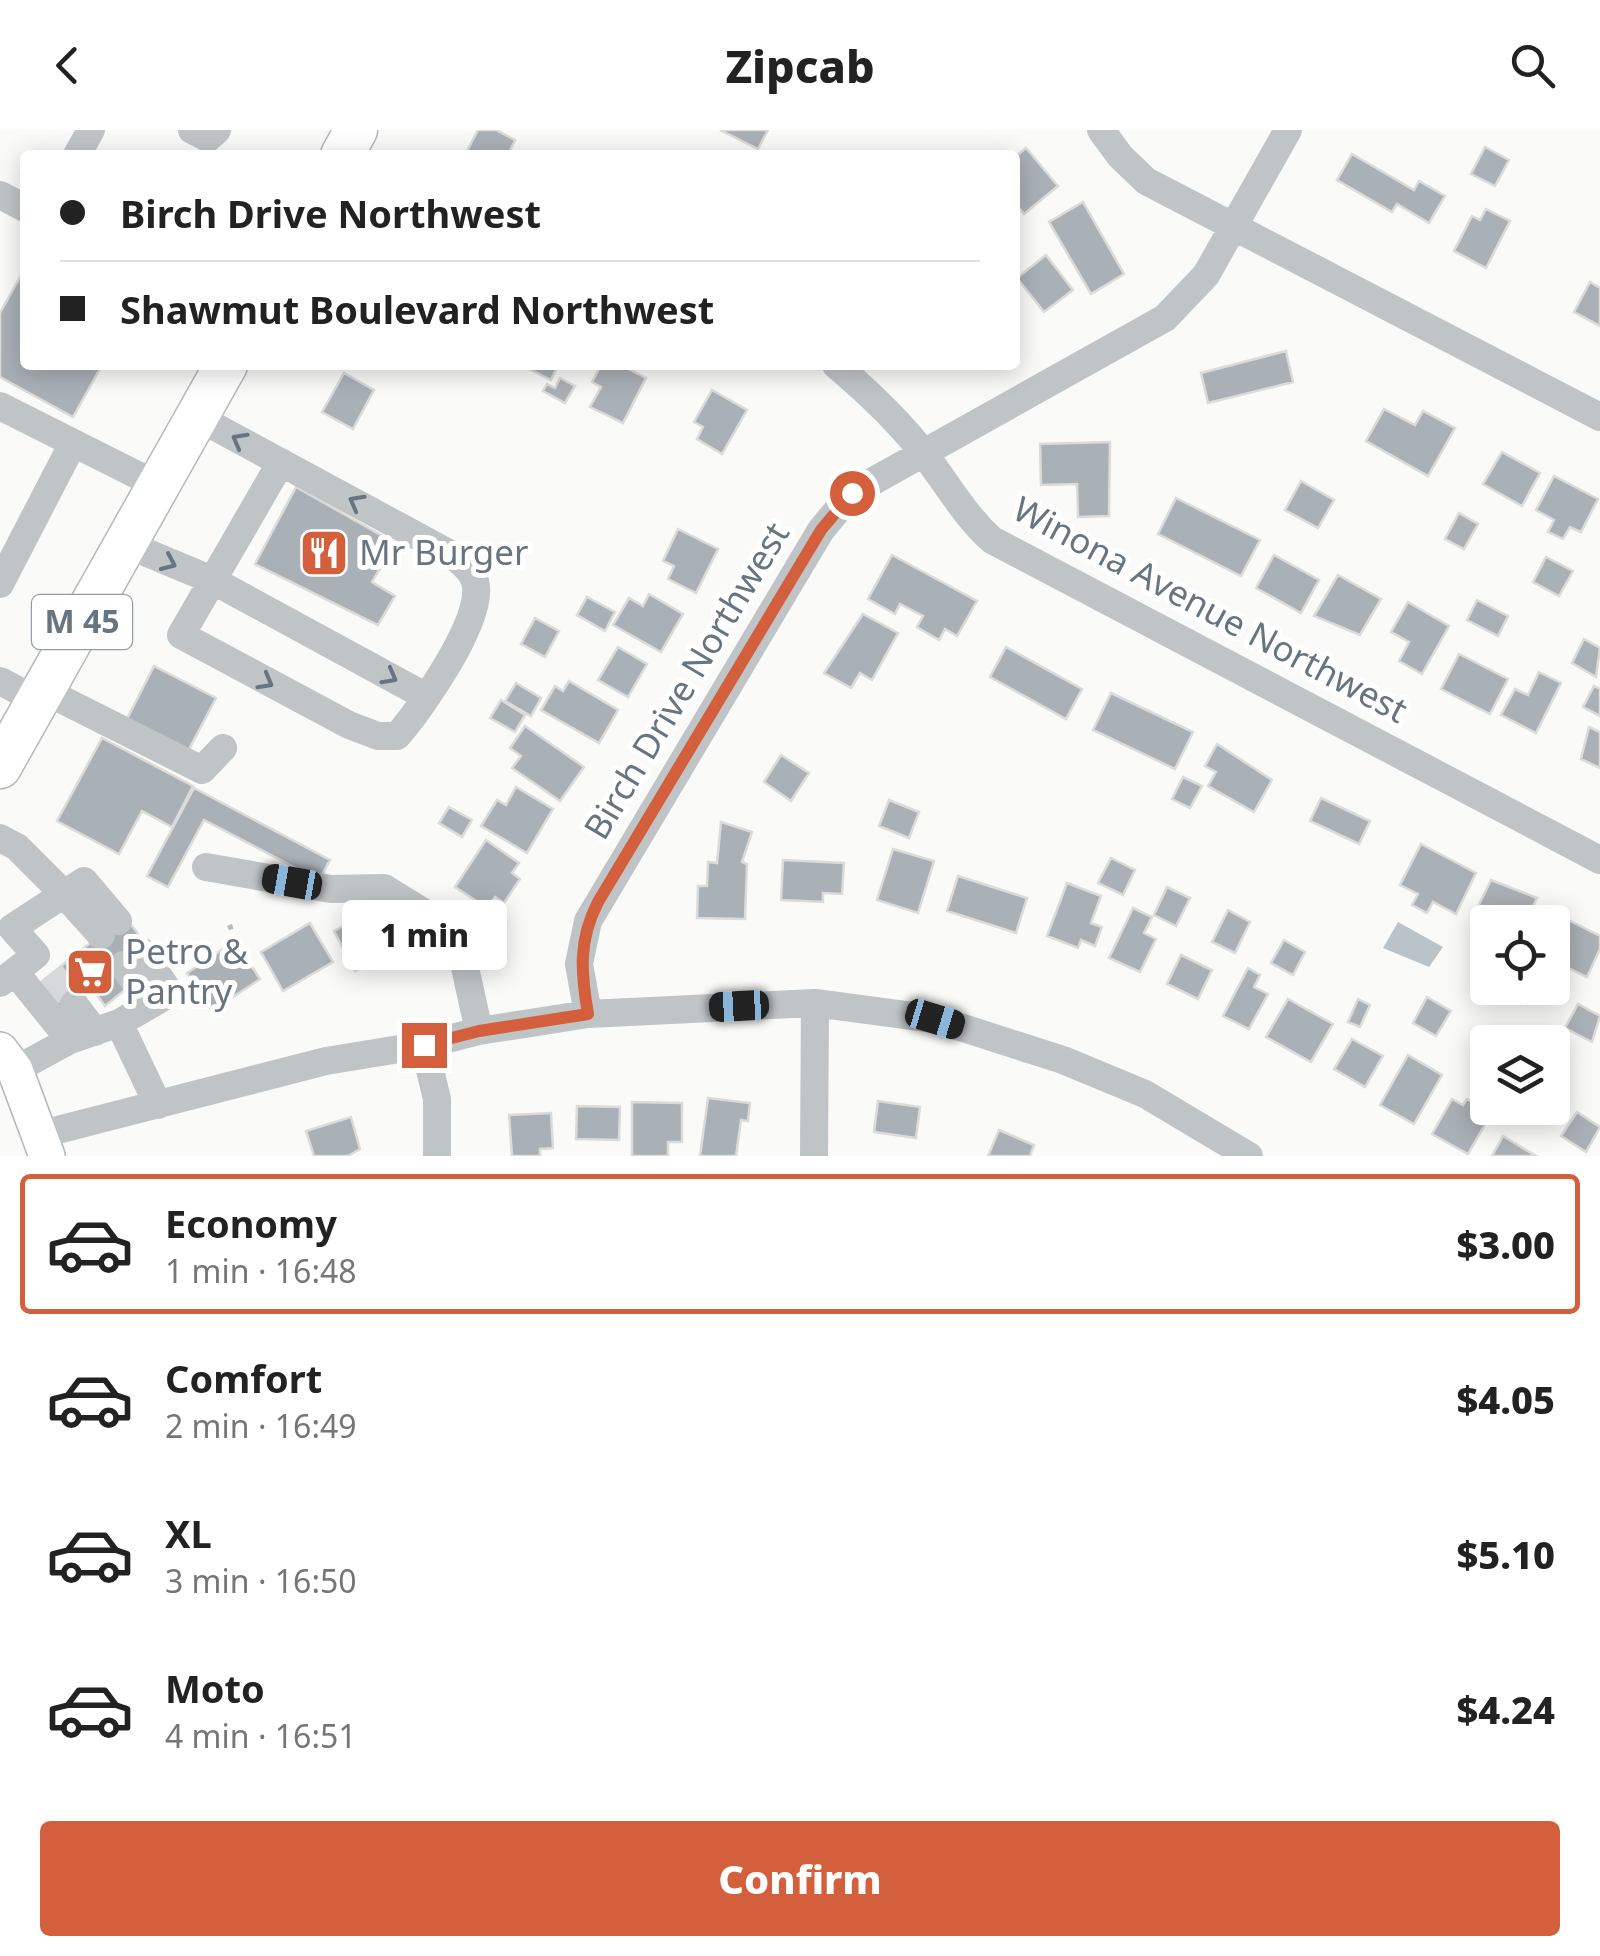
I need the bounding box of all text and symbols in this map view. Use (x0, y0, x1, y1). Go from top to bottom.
text: Zipcab (725, 35, 875, 96)
icon: back (40, 38, 95, 93)
icon: search (1505, 38, 1560, 93)
text: Birch Drive Northwest (120, 187, 541, 239)
text: Shawmut Boulevard Northwest (120, 283, 714, 335)
one-way arrow (232, 432, 250, 452)
route start (830, 471, 875, 516)
street label: Winona Avenue Northwest (1005, 485, 1416, 733)
one-way arrow (349, 495, 367, 515)
street label: Birch Drive Northwest (572, 513, 799, 847)
restaurant icon: Mr Burger (298, 527, 350, 579)
place label: Mr Burger (359, 528, 529, 575)
one-way arrow (159, 551, 177, 571)
road number: M 45 (32, 595, 132, 649)
one-way arrow (379, 665, 398, 684)
one-way arrow (256, 670, 274, 690)
car (260, 862, 324, 902)
callout: 1 min (342, 900, 506, 970)
map controls (1470, 905, 1570, 1125)
button: locate (1470, 905, 1570, 1005)
text: 1 min (380, 913, 469, 956)
place label: Petro & Pantry (125, 927, 249, 1014)
supermarket icon: Petro & Pantry (64, 946, 116, 998)
car (708, 989, 770, 1023)
car (902, 996, 968, 1042)
route end (402, 1023, 447, 1068)
button: layers (1470, 1025, 1570, 1125)
text: Economy (165, 1197, 337, 1249)
icon: car (45, 1199, 135, 1289)
text: $3.00 (1456, 1218, 1555, 1270)
text: 1 min · 16:48 (165, 1249, 357, 1292)
text: Comfort (165, 1352, 322, 1404)
icon: car (45, 1354, 135, 1444)
text: $4.05 (1456, 1373, 1555, 1425)
text: 2 min · 16:49 (165, 1404, 357, 1447)
text: XL (165, 1507, 212, 1559)
icon: car (45, 1509, 135, 1599)
text: $5.10 (1456, 1528, 1555, 1580)
text: 3 min · 16:50 (165, 1559, 357, 1602)
text: Moto (165, 1662, 265, 1714)
icon: car (45, 1664, 135, 1754)
text: $4.24 (1456, 1683, 1555, 1735)
text: 4 min · 16:51 (165, 1714, 357, 1757)
button: Confirm (40, 1821, 1560, 1936)

